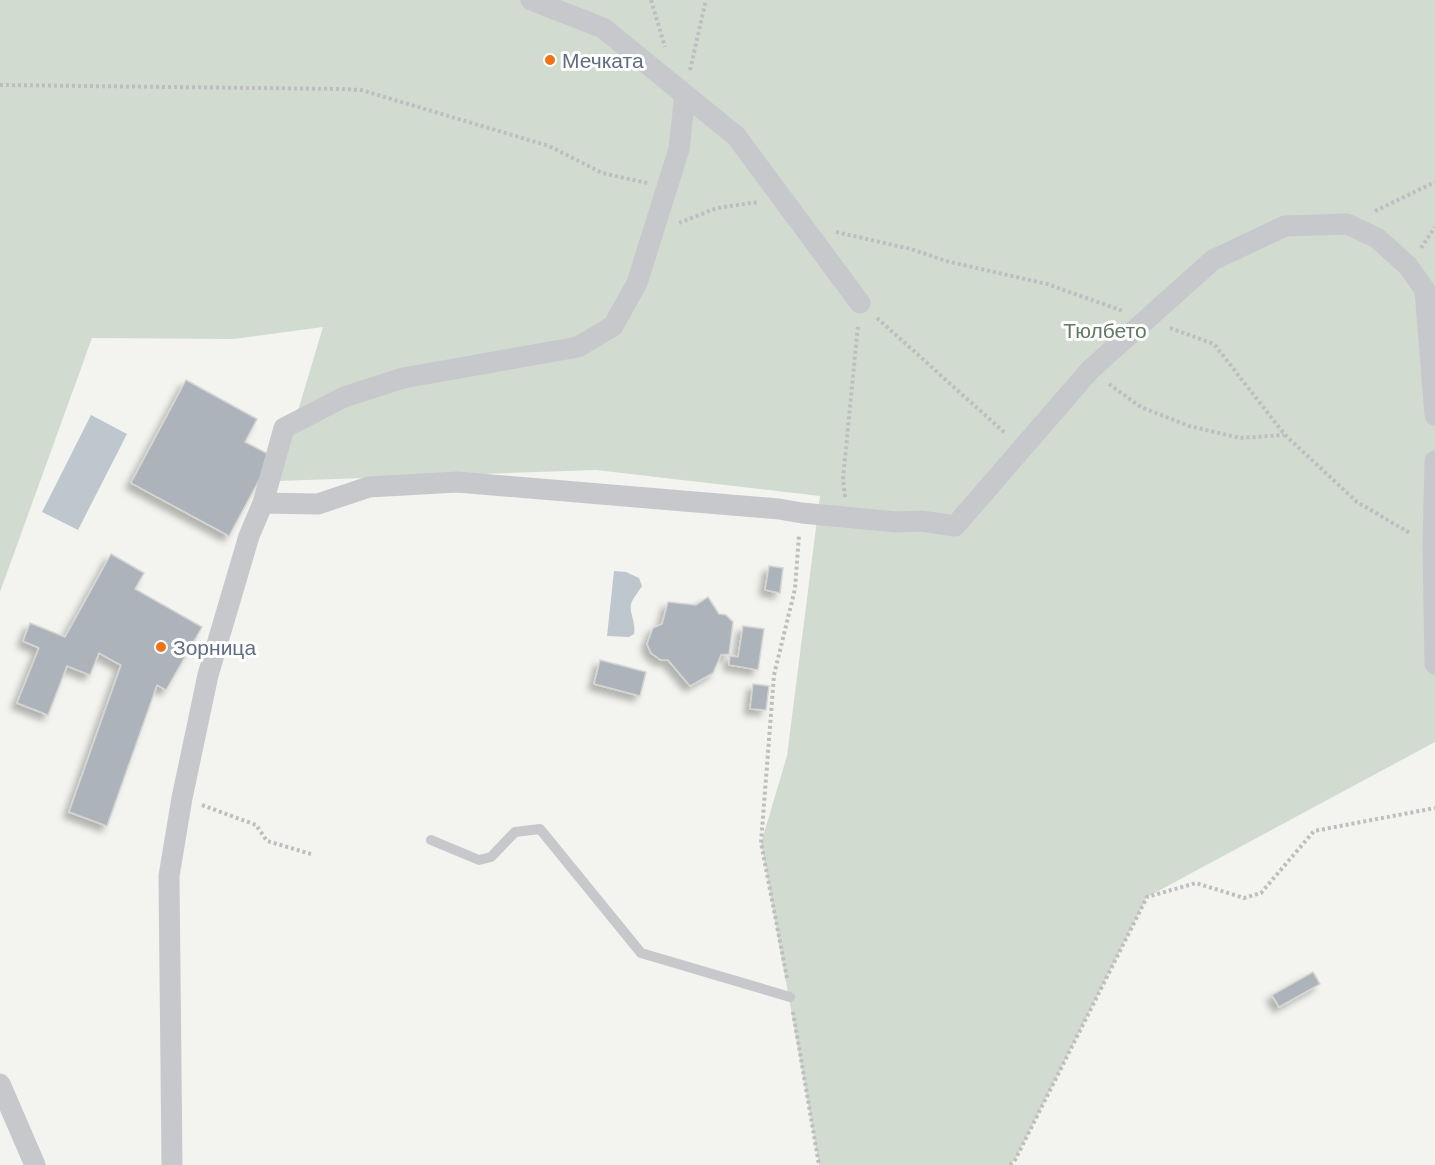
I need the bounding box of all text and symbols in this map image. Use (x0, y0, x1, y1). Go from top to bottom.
place label: Мечката (562, 48, 644, 73)
marker: Мечката (543, 53, 557, 67)
park label: Тюлбето (1063, 318, 1147, 343)
place label: Зорница (173, 635, 256, 660)
marker: Зорница (154, 640, 168, 654)

